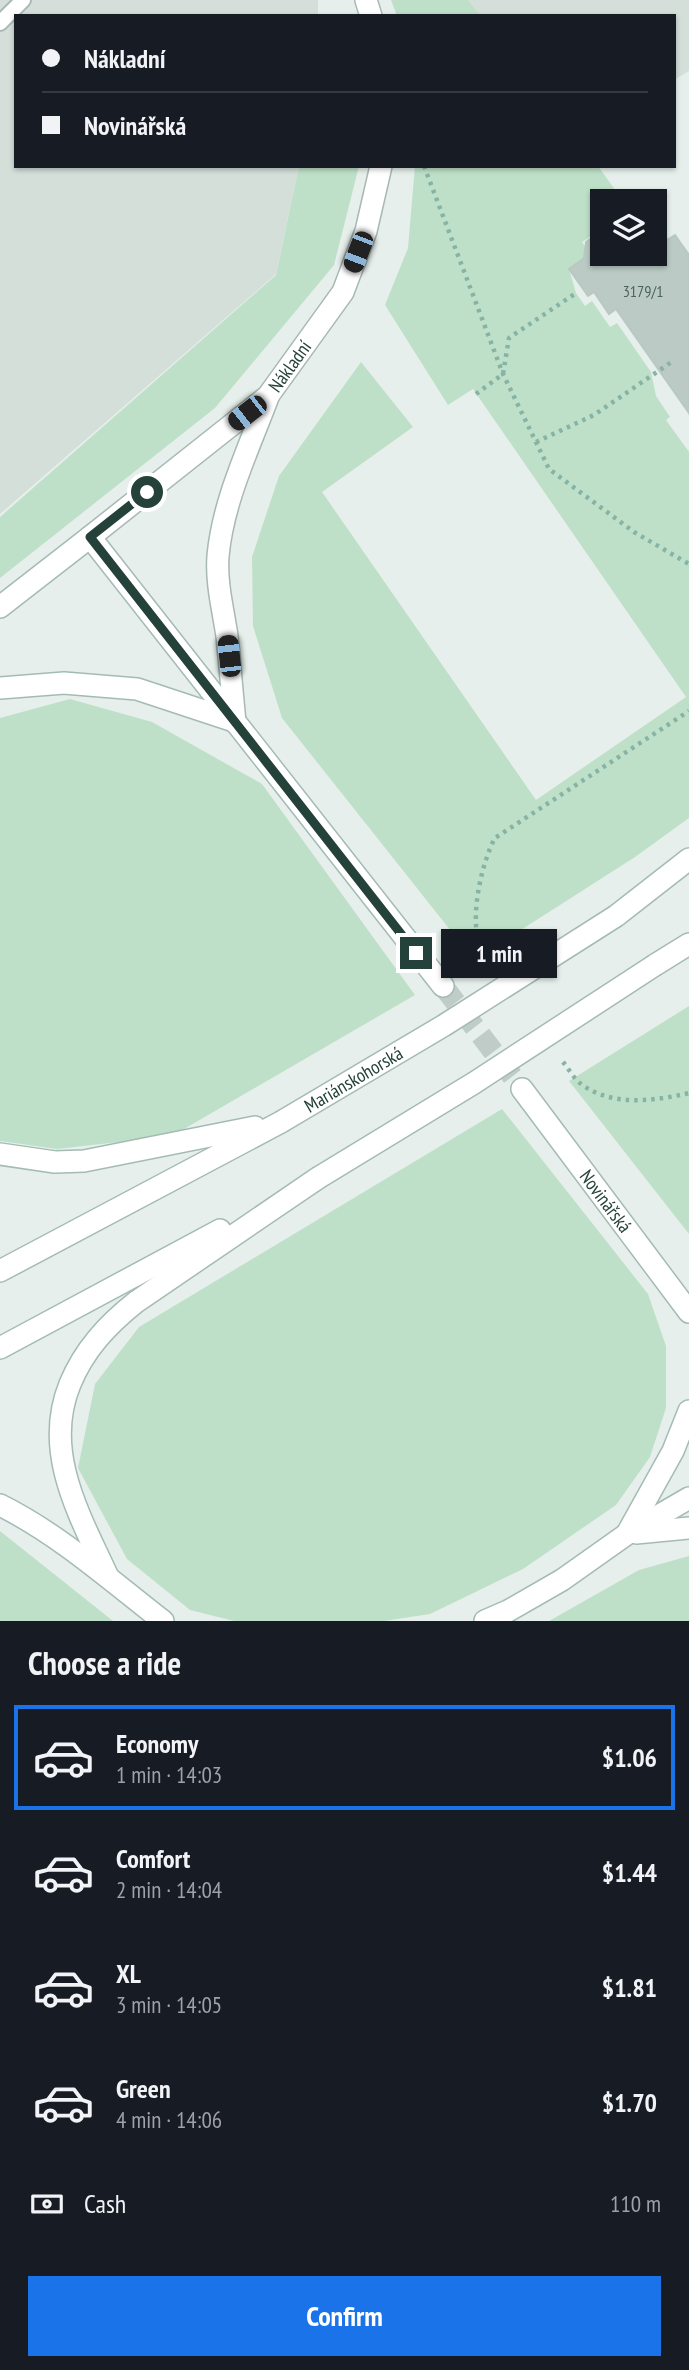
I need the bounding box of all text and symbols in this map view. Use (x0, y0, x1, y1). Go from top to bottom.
text: Nákladní (84, 42, 166, 75)
text: Novinářská (84, 109, 186, 142)
map controls (590, 189, 667, 266)
button: layers (590, 189, 667, 266)
car (341, 229, 376, 275)
house number: 3179/1 (623, 281, 663, 301)
street label: Nákladní (263, 336, 316, 397)
car (224, 392, 271, 434)
route start (131, 476, 163, 508)
car (217, 634, 242, 678)
callout: 1 min (440, 928, 556, 978)
route end (400, 937, 432, 969)
text: 1 min (476, 939, 522, 968)
street label: Mariánskohorská (300, 1041, 407, 1118)
street label: Novinářská (575, 1165, 637, 1237)
text: Choose a ride (28, 1642, 181, 1684)
icon: car (32, 1726, 95, 1789)
text: Economy (116, 1727, 198, 1760)
text: $1.06 (602, 1741, 657, 1774)
text: 1 min · 14:03 (116, 1760, 222, 1789)
icon: car (32, 1841, 95, 1904)
text: Comfort (116, 1842, 190, 1875)
text: $1.44 (602, 1856, 657, 1889)
text: 2 min · 14:04 (116, 1875, 222, 1904)
icon: car (32, 1956, 95, 2019)
text: XL (116, 1957, 141, 1990)
text: $1.81 (602, 1971, 657, 2004)
text: 3 min · 14:05 (116, 1990, 222, 2019)
icon: car (32, 2071, 95, 2134)
text: Green (116, 2072, 171, 2105)
text: $1.70 (602, 2086, 657, 2119)
text: 4 min · 14:06 (116, 2105, 222, 2134)
icon: cash (28, 2185, 66, 2223)
text: Cash (84, 2187, 126, 2220)
text: 110 m (610, 2189, 661, 2218)
button: Confirm (28, 2276, 661, 2356)

